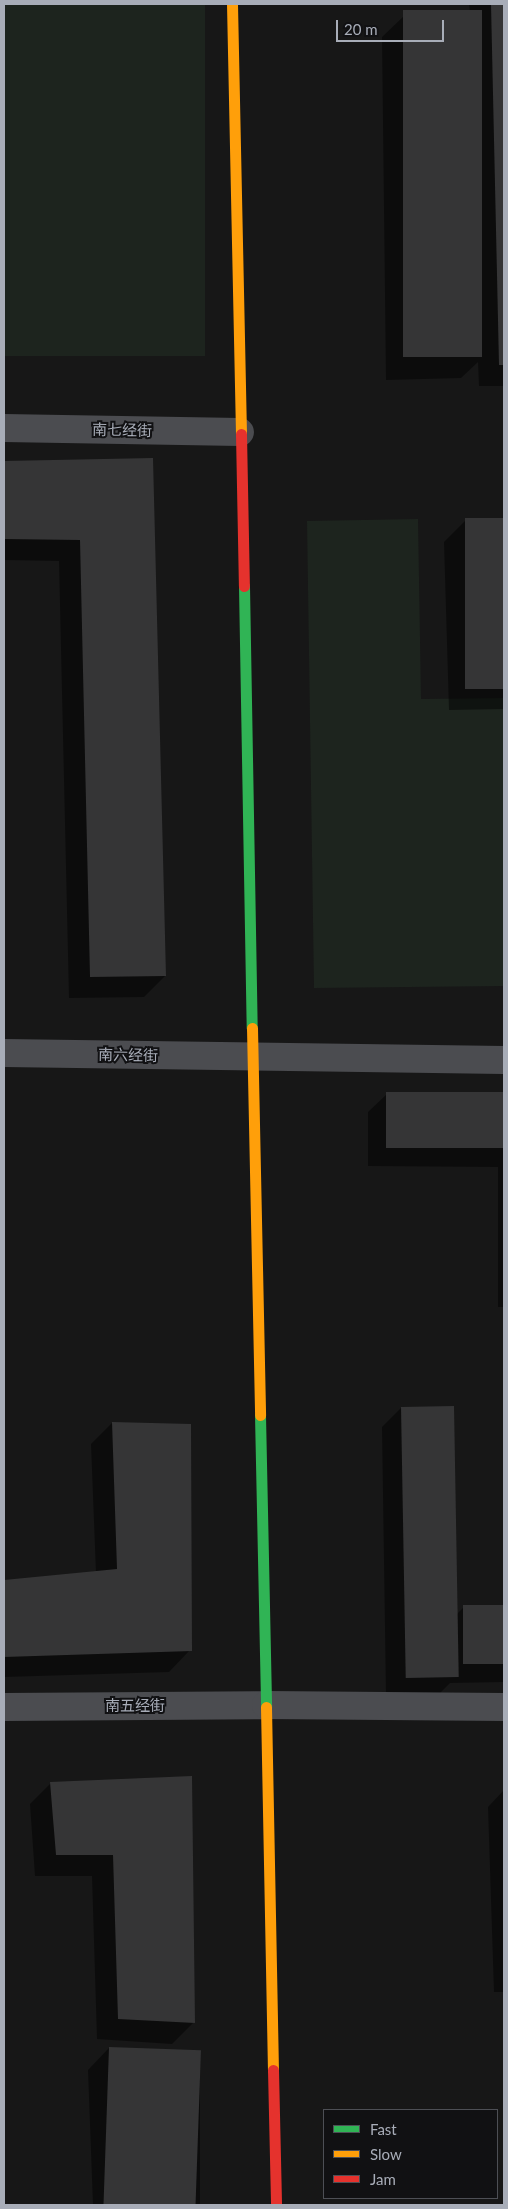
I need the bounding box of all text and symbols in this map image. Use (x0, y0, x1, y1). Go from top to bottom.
scale bar (338, 10, 446, 42)
text: 20 m (344, 20, 378, 38)
street label: 南七经街 (92, 420, 152, 440)
street label: 南六经街 (98, 1045, 158, 1065)
street label: 南五经街 (105, 1697, 165, 1715)
legend (323, 2109, 498, 2199)
text: Fast (370, 2120, 397, 2138)
text: Slow (370, 2145, 402, 2163)
text: Jam (370, 2170, 396, 2188)

